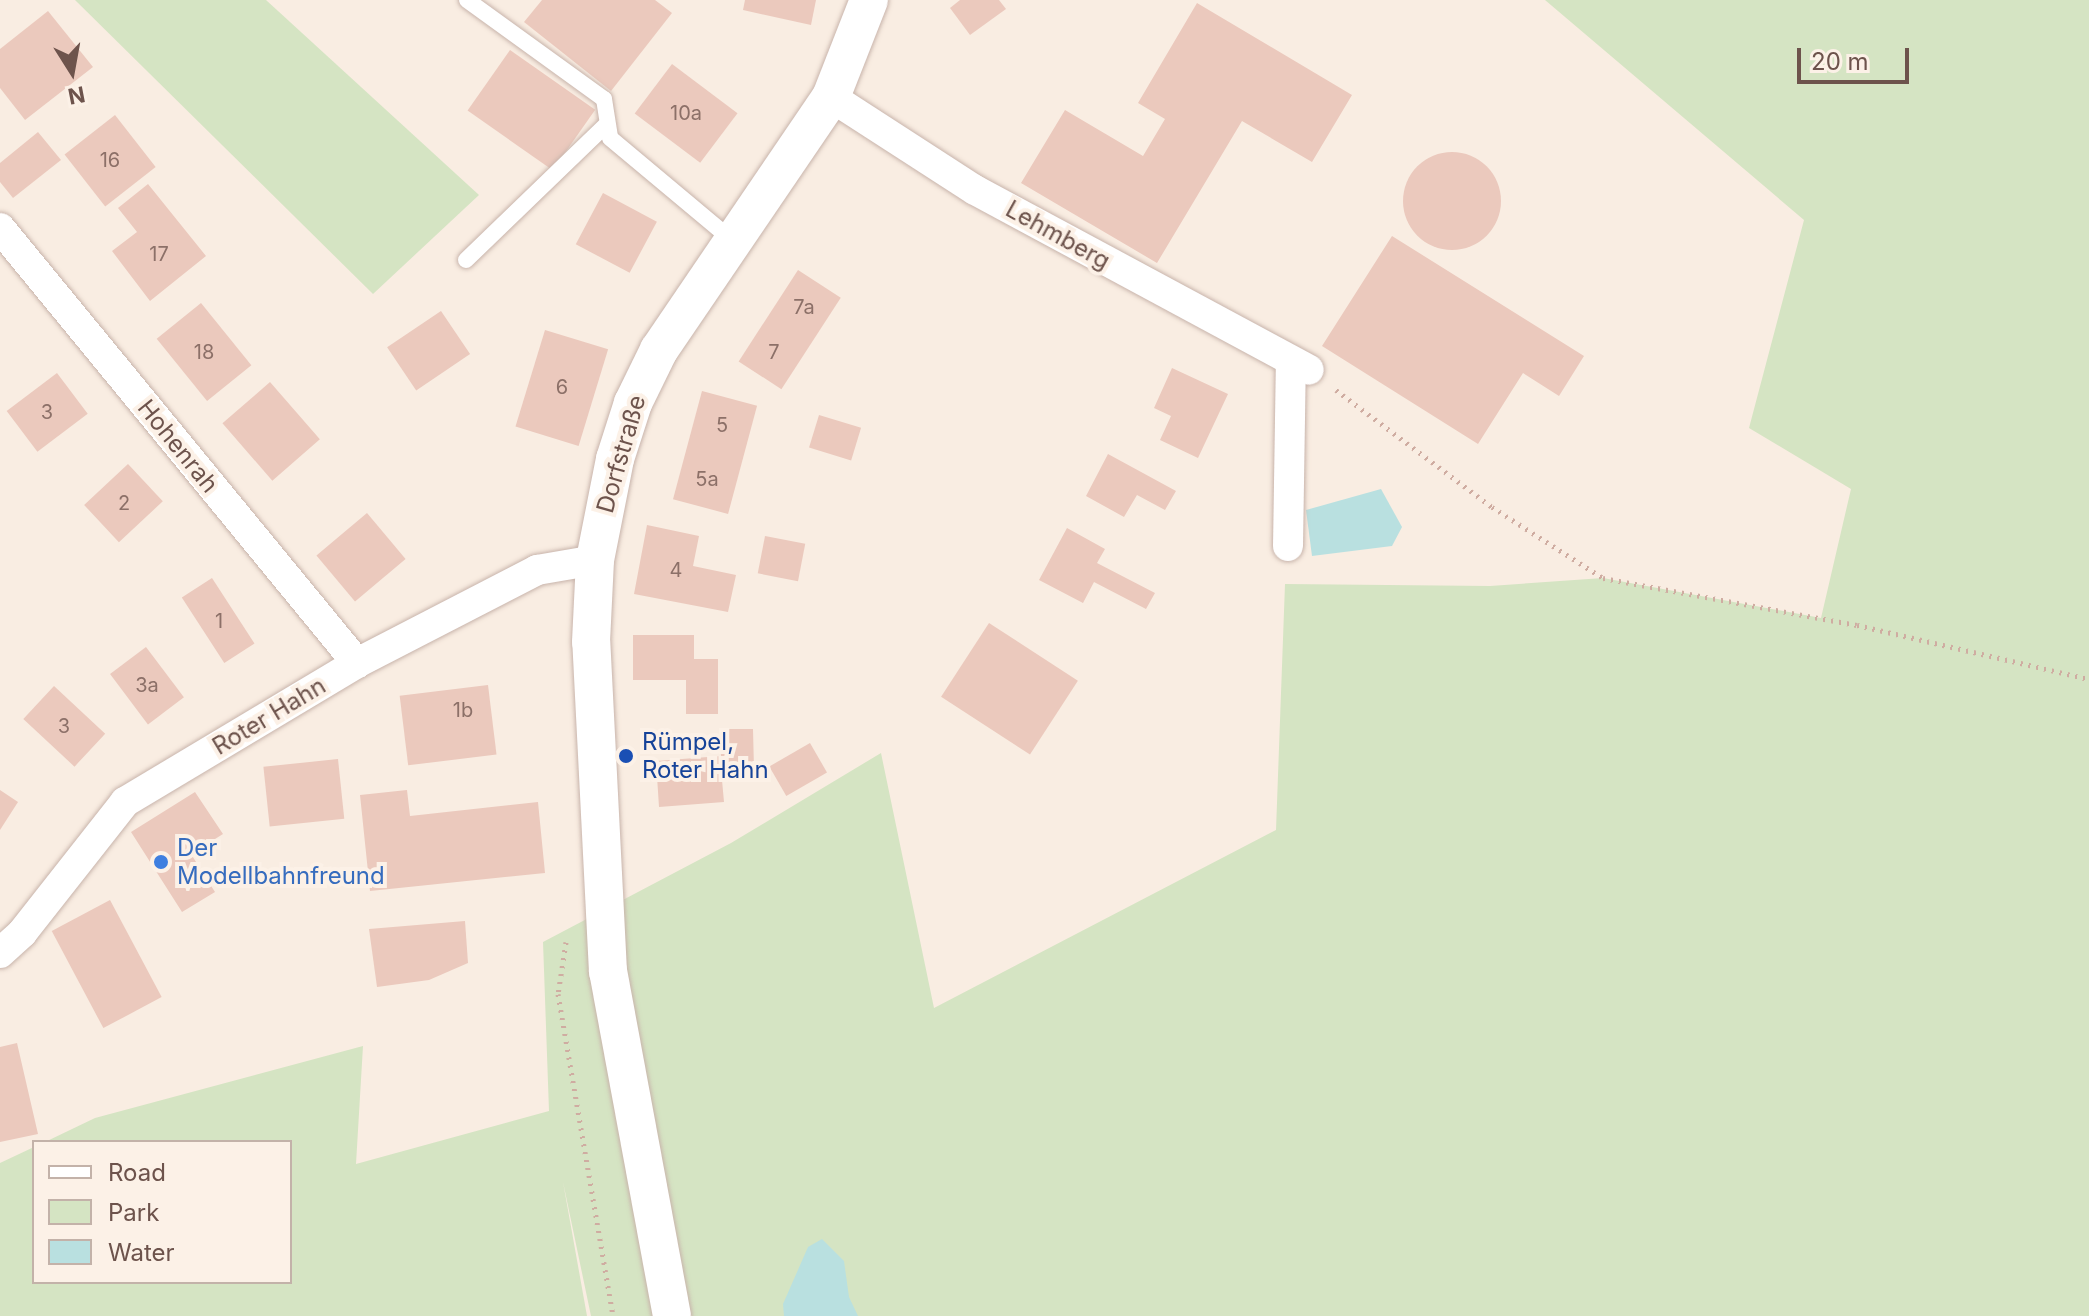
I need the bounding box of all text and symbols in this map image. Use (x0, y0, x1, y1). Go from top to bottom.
north arrow (32, 32, 112, 112)
scale bar (1801, 32, 1913, 82)
text: 20 m (1811, 47, 1869, 76)
text: N (66, 81, 87, 110)
house number: 10a (670, 101, 702, 125)
house number: 16 (100, 148, 120, 172)
street label: Lehmberg (1001, 195, 1115, 275)
house number: 17 (149, 242, 169, 266)
house number: 7a (793, 295, 815, 319)
house number: 18 (194, 340, 214, 364)
house number: 7 (768, 340, 780, 364)
house number: 6 (556, 375, 568, 399)
street label: Dorfstraße (590, 392, 652, 516)
street label: Hohenrah (132, 394, 224, 498)
house number: 3 (41, 400, 53, 424)
house number: 5 (716, 413, 728, 437)
house number: 5a (695, 467, 719, 491)
house number: 2 (118, 491, 130, 515)
house number: 4 (670, 558, 682, 582)
house number: 1 (215, 609, 223, 633)
street label: Roter Hahn (207, 671, 331, 761)
house number: 3a (135, 673, 159, 697)
house number: 1b (453, 698, 473, 722)
house number: 3 (58, 714, 70, 738)
place label: Rümpel, Roter Hahn (642, 728, 769, 784)
marker: Rümpel, Roter Hahn (617, 747, 635, 765)
place label: Der Modellbahnfreund (177, 834, 385, 890)
marker: Der Modellbahnfreund (152, 853, 170, 871)
legend (32, 1140, 292, 1284)
text: Road (108, 1158, 166, 1187)
text: Park (108, 1198, 159, 1227)
text: Water (108, 1238, 175, 1267)

